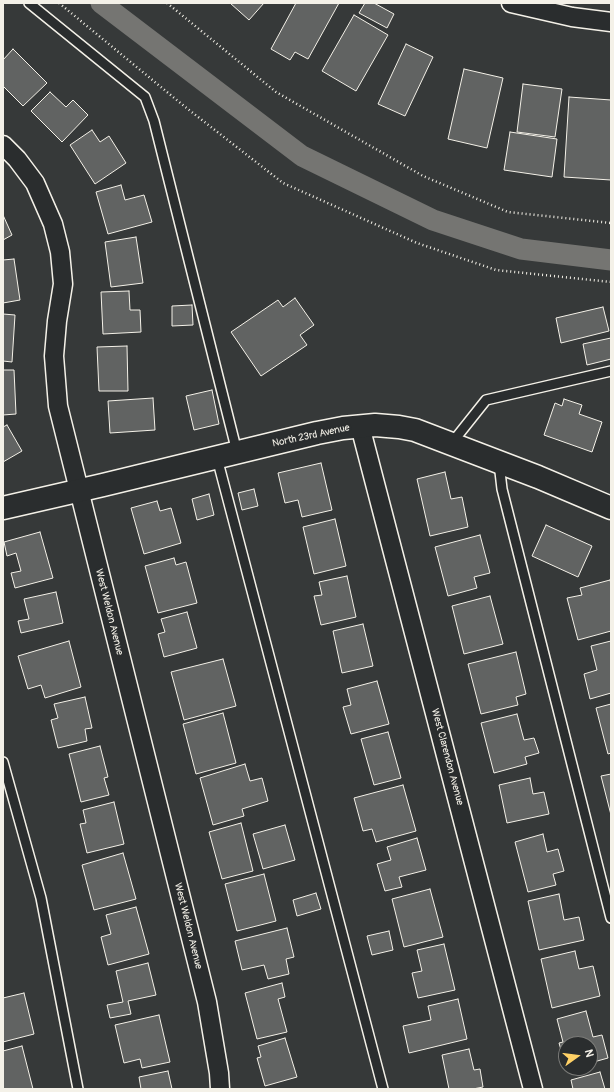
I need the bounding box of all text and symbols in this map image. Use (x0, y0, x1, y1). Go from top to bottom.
street label: North 23rd Avenue (271, 422, 351, 450)
street label: West Weldon Avenue (92, 568, 126, 656)
street label: West Clarendon Avenue (428, 707, 466, 807)
street label: West Weldon Avenue (171, 882, 205, 970)
north arrow (558, 1036, 598, 1076)
text: N (582, 1048, 596, 1058)

